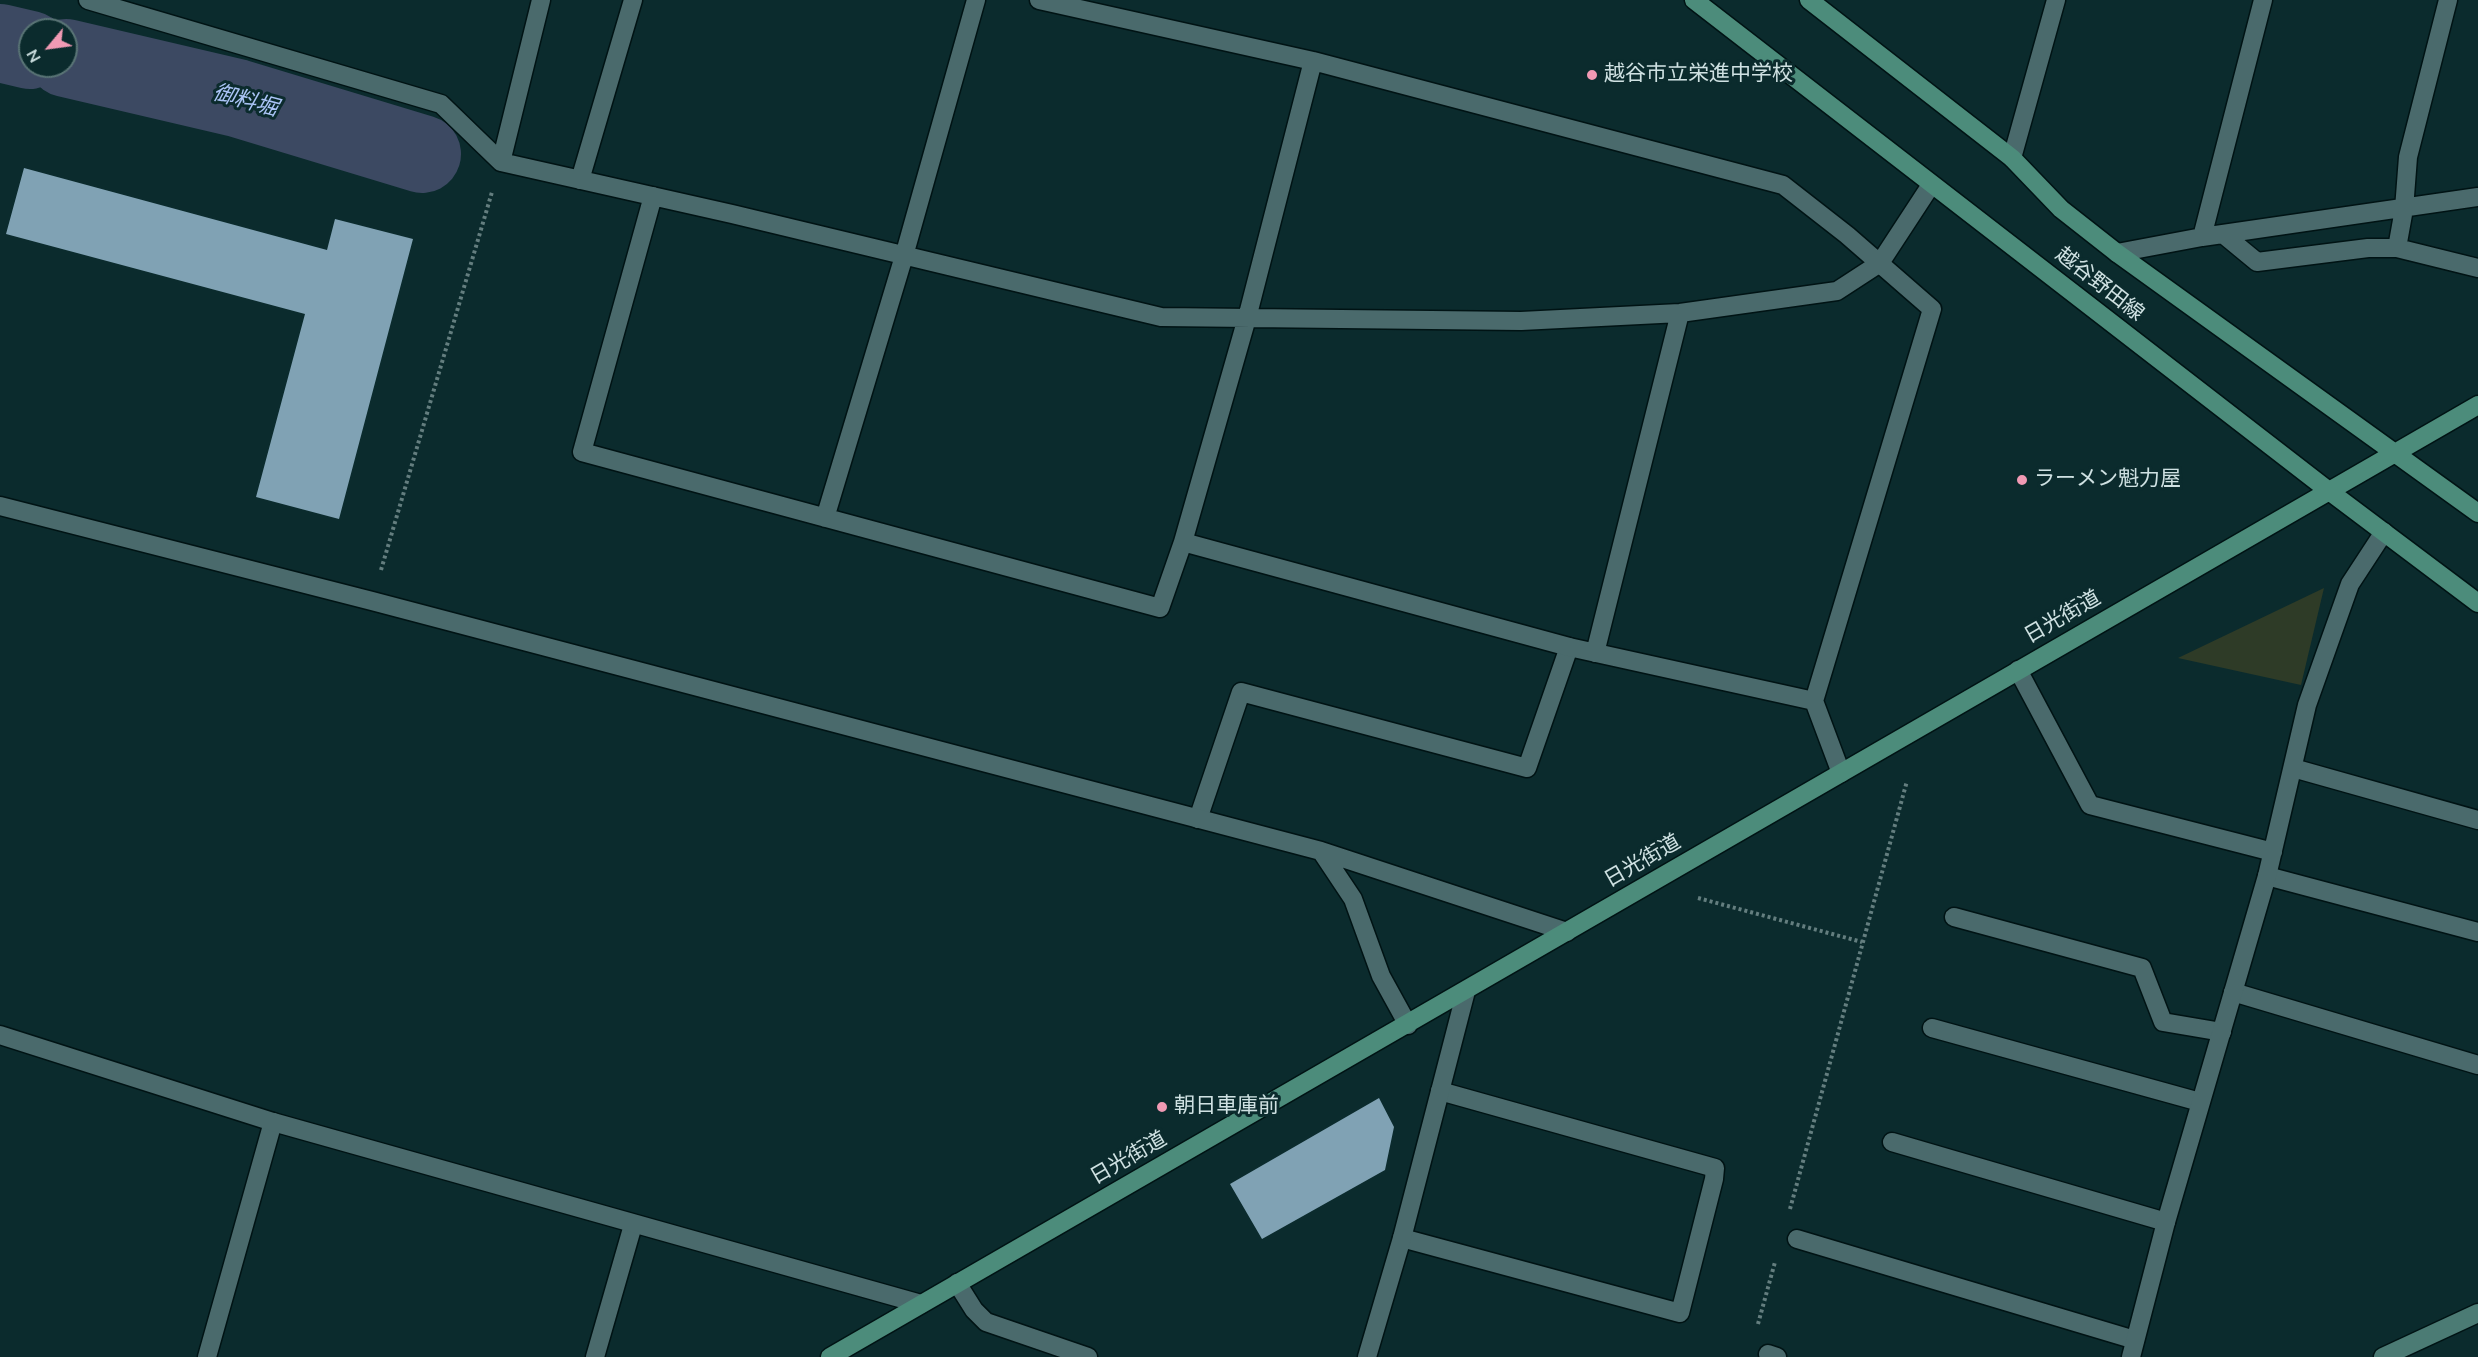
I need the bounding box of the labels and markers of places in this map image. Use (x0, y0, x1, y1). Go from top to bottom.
place label: 越谷市立栄進中学校 (1604, 62, 1793, 88)
marker: 越谷市立栄進中学校 (1585, 68, 1599, 82)
place label: ラーメン魁力屋 (2034, 467, 2181, 493)
marker: ラーメン魁力屋 (2015, 473, 2029, 487)
place label: 朝日車庫前 (1174, 1094, 1279, 1120)
marker: 朝日車庫前 (1155, 1100, 1169, 1114)

